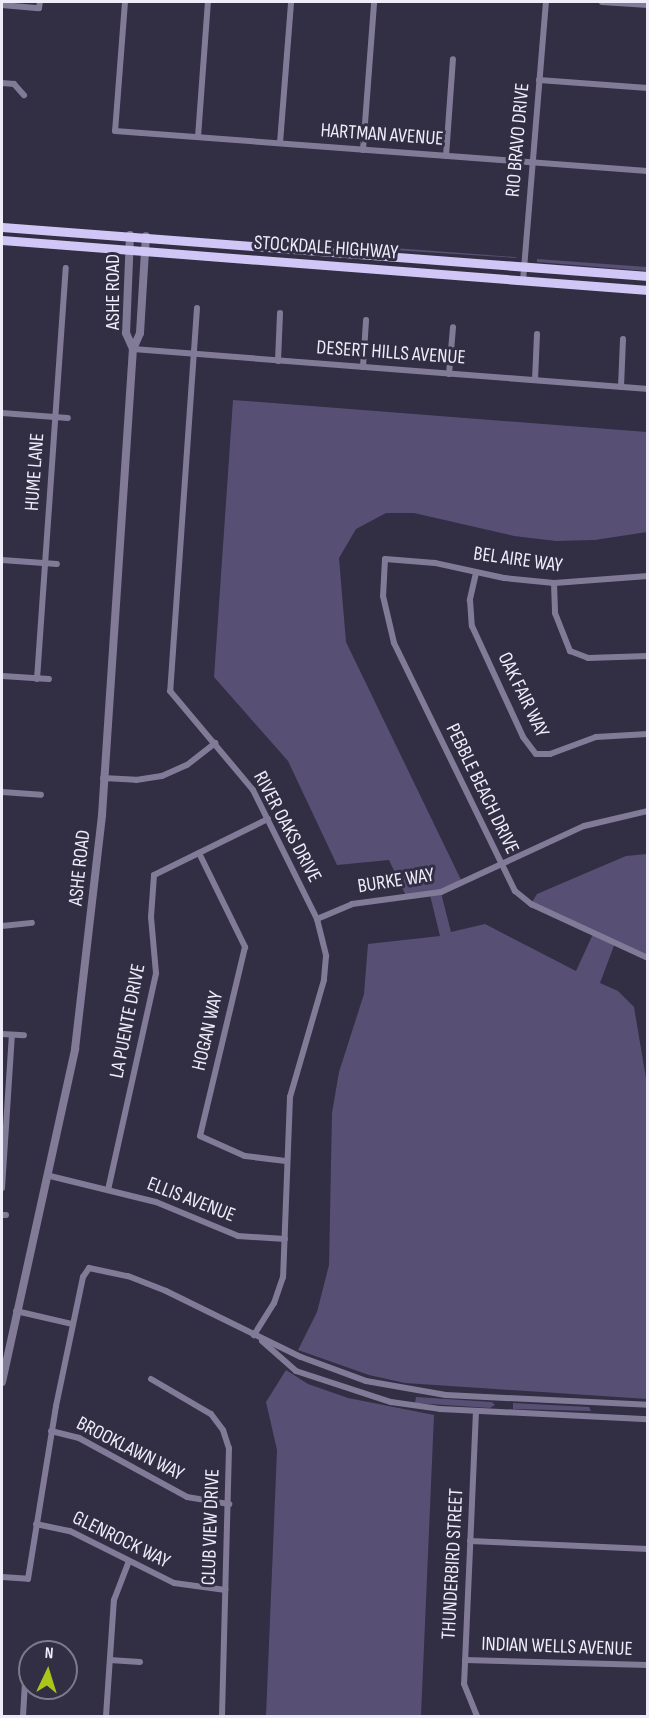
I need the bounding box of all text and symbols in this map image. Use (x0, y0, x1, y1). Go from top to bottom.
street label: RIO BRAVO DRIVE (501, 82, 535, 198)
street label: HARTMAN AVENUE (320, 119, 444, 151)
street label: STOCKDALE HIGHWAY (253, 231, 399, 265)
street label: ASHE ROAD (101, 254, 125, 330)
street label: DESERT HILLS AVENUE (316, 336, 466, 370)
street label: HUME LANE (20, 432, 50, 512)
street label: BEL AIRE WAY (472, 542, 564, 578)
street label: OAK FAIR WAY (492, 649, 554, 741)
street label: PEBBLE BEACH DRIVE (440, 720, 524, 858)
street label: RIVER OAKS DRIVE (248, 767, 326, 887)
street label: ASHE ROAD (64, 829, 96, 907)
street label: BURKE WAY (356, 863, 436, 899)
street label: LA PUENTE DRIVE (105, 962, 151, 1080)
street label: HOGAN WAY (187, 989, 229, 1073)
street label: ELLIS AVENUE (144, 1172, 238, 1228)
street label: BROOKLAWN WAY (72, 1412, 188, 1486)
street label: CLUB VIEW DRIVE (197, 1468, 225, 1586)
street label: THUNDERBIRD STREET (437, 1488, 469, 1640)
street label: GLENROCK WAY (68, 1506, 174, 1574)
street label: INDIAN WELLS AVENUE (481, 1632, 633, 1662)
north arrow (18, 1640, 78, 1700)
text: N (44, 1644, 54, 1663)

